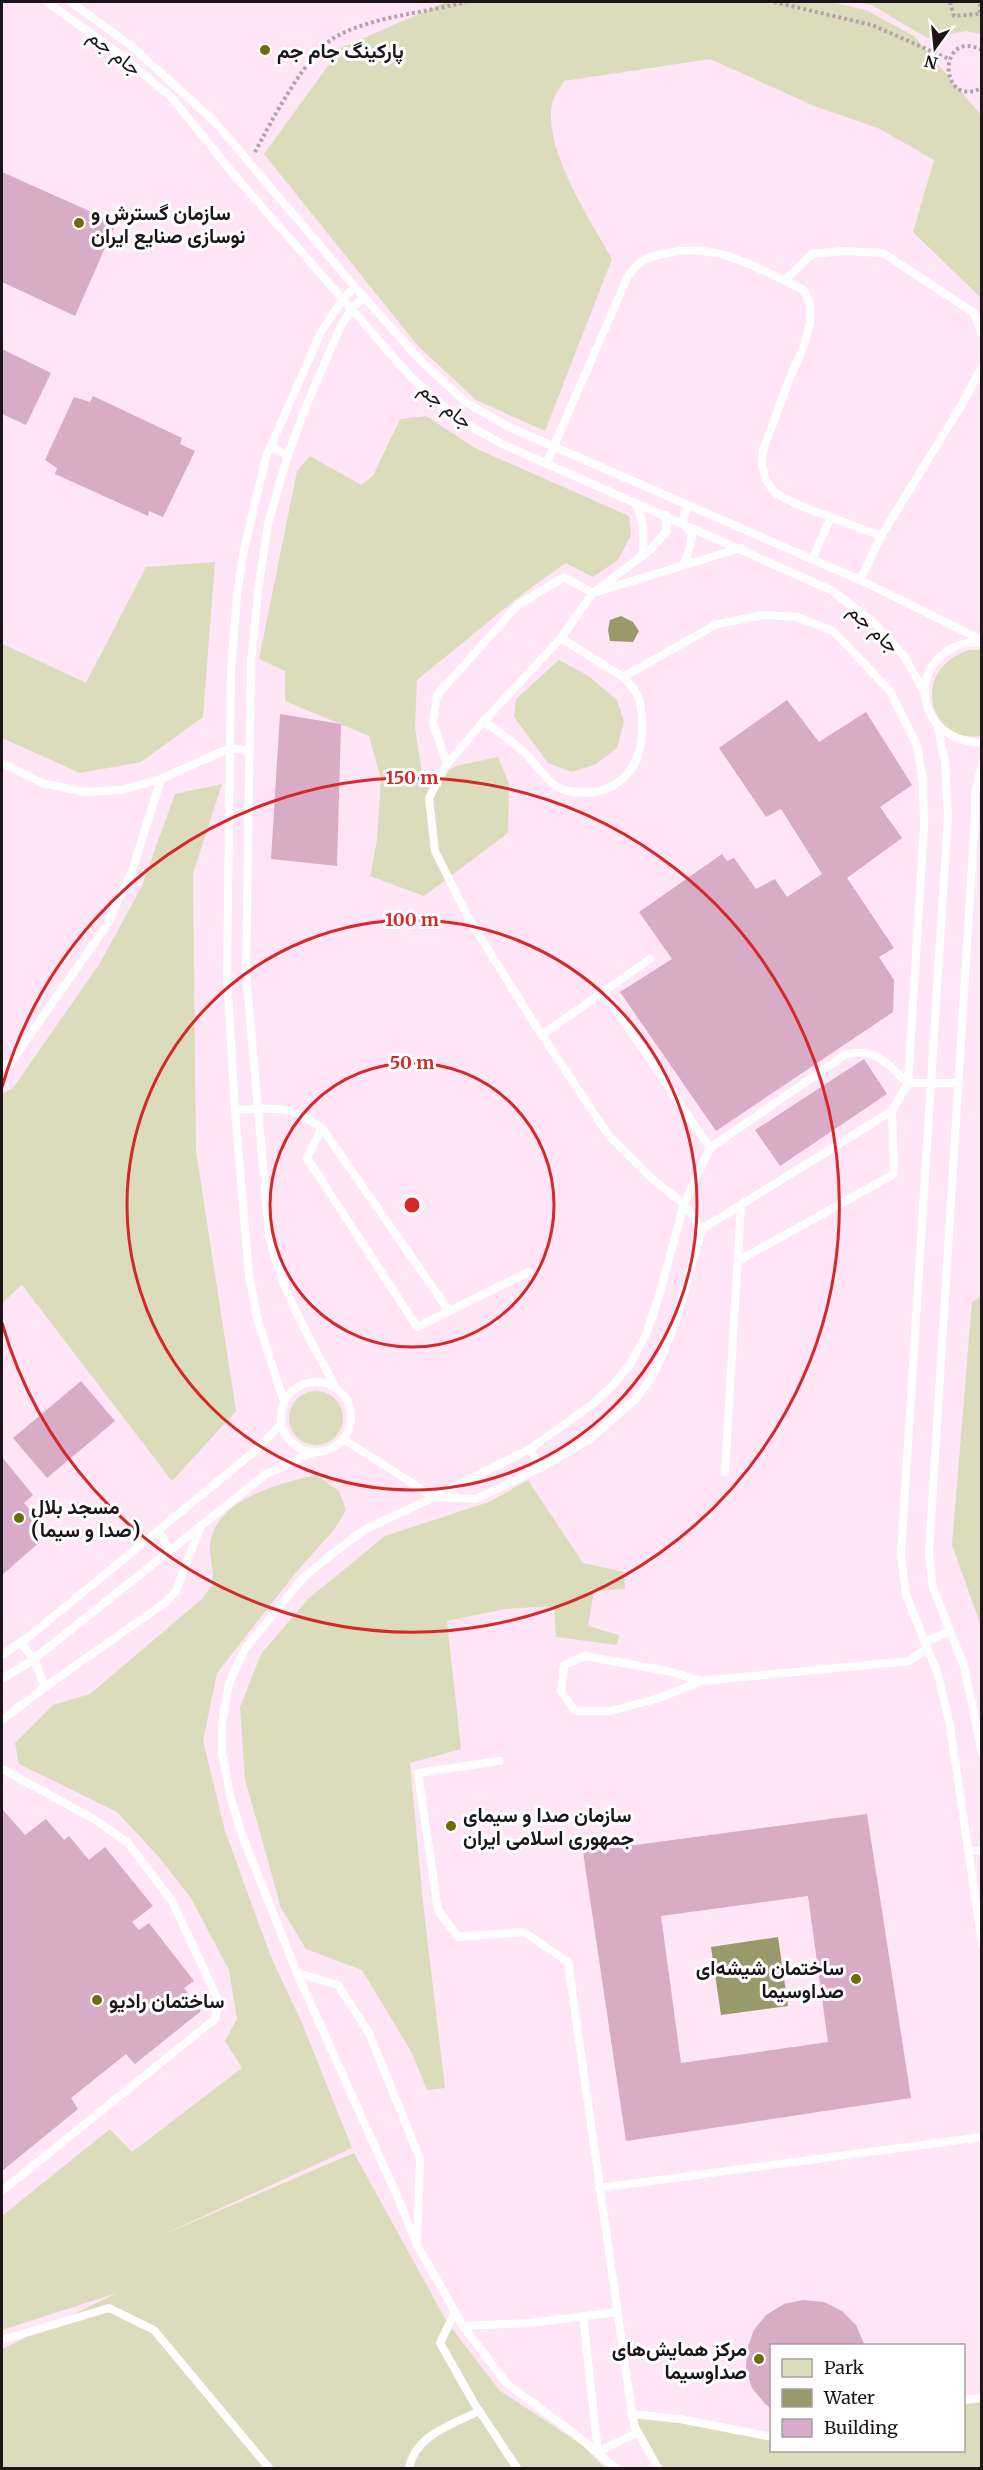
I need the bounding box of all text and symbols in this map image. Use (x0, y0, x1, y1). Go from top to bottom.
north arrow (905, 18, 965, 78)
street label: جام جم (83, 23, 147, 82)
place label: پارکینگ جام جم (277, 38, 404, 65)
marker: پارکینگ جام جم (258, 43, 272, 57)
text: N (922, 51, 940, 74)
place label: سازمان گسترش و نوسازی صنایع ایران (91, 200, 246, 250)
marker: سازمان گسترش و نوسازی صنایع ایران (72, 216, 86, 230)
street label: جام جم (414, 376, 478, 435)
street label: جام جم (842, 598, 905, 659)
text: 150 m (386, 766, 438, 789)
text: 100 m (385, 908, 439, 931)
text: 50 m (390, 1051, 434, 1074)
centre of rings (402, 1195, 422, 1215)
place label: مسجد بلال (صدا و سیما) (31, 1494, 141, 1543)
marker: مسجد بلال (صدا و سیما) (12, 1511, 26, 1525)
place label: سازمان صدا و سیمای جمهوری اسلامی ایران (463, 1802, 634, 1851)
marker: سازمان صدا و سیمای جمهوری اسلامی ایران (444, 1819, 458, 1833)
place label: ساختمان شیشه‌ای صداوسیما (696, 1955, 844, 2004)
marker: ساختمان شیشه‌ای صداوسیما (849, 1972, 863, 1986)
place label: ساختمان رادیو (109, 1988, 224, 2014)
marker: ساختمان رادیو (90, 1993, 104, 2007)
place label: مرکز همایش‌های صداوسیما (612, 2336, 747, 2385)
legend (770, 2344, 965, 2452)
marker: مرکز همایش‌های صداوسیما (752, 2352, 766, 2366)
text: Park (824, 2356, 865, 2379)
text: Water (823, 2386, 875, 2409)
text: Building (824, 2416, 898, 2439)

